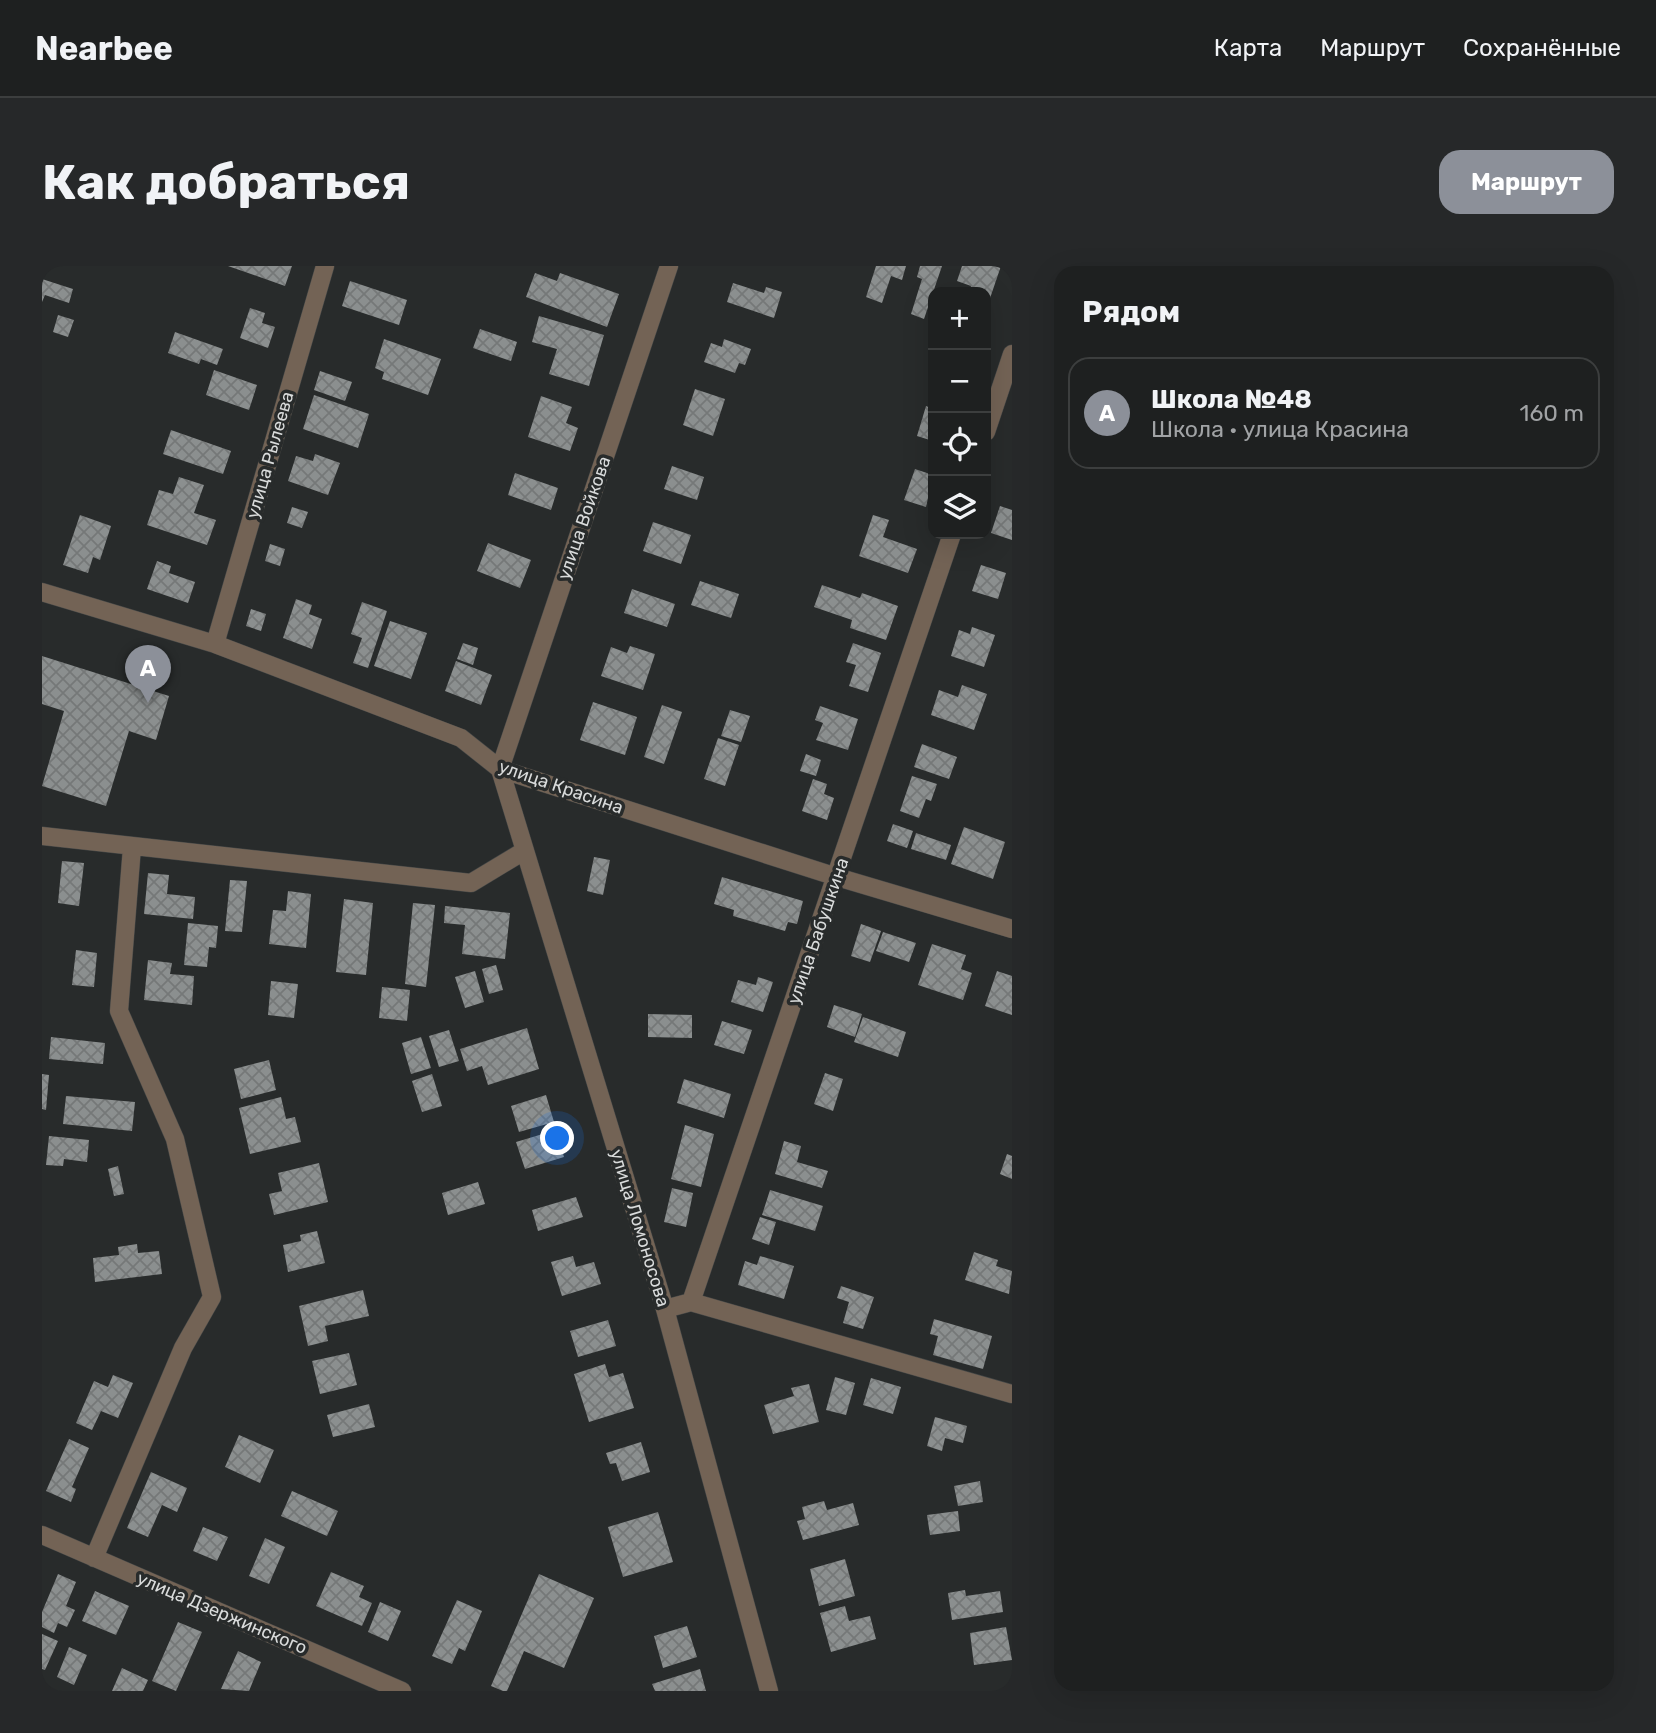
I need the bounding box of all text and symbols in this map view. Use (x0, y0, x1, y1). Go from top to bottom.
text: Nearbee (35, 29, 173, 68)
text: Карта (1214, 34, 1282, 62)
text: Маршрут (1320, 34, 1425, 62)
text: Сохранённые (1463, 34, 1621, 62)
button: Маршрут (1439, 150, 1614, 214)
text: Как добраться (42, 153, 410, 211)
map controls (928, 287, 991, 539)
button: + (928, 287, 991, 350)
text: Рядом (1082, 294, 1180, 330)
button: − (928, 350, 991, 413)
text: Школа №48 (1151, 384, 1312, 415)
street label: улица Рылеева (241, 389, 299, 521)
text: A (1099, 399, 1115, 427)
text: 160 m (1520, 399, 1584, 427)
button: locate (928, 413, 991, 476)
text: Школа · улица Красина (1151, 415, 1409, 443)
street label: улица Войкова (553, 453, 615, 583)
button: layers (928, 476, 991, 539)
pin: A (125, 645, 171, 703)
street label: улица Красина (496, 755, 626, 819)
street label: улица Бабушкина (783, 855, 853, 1007)
your location (540, 1121, 574, 1155)
street label: улица Ломоносова (606, 1147, 674, 1309)
street label: улица Дзержинского (134, 1567, 310, 1659)

